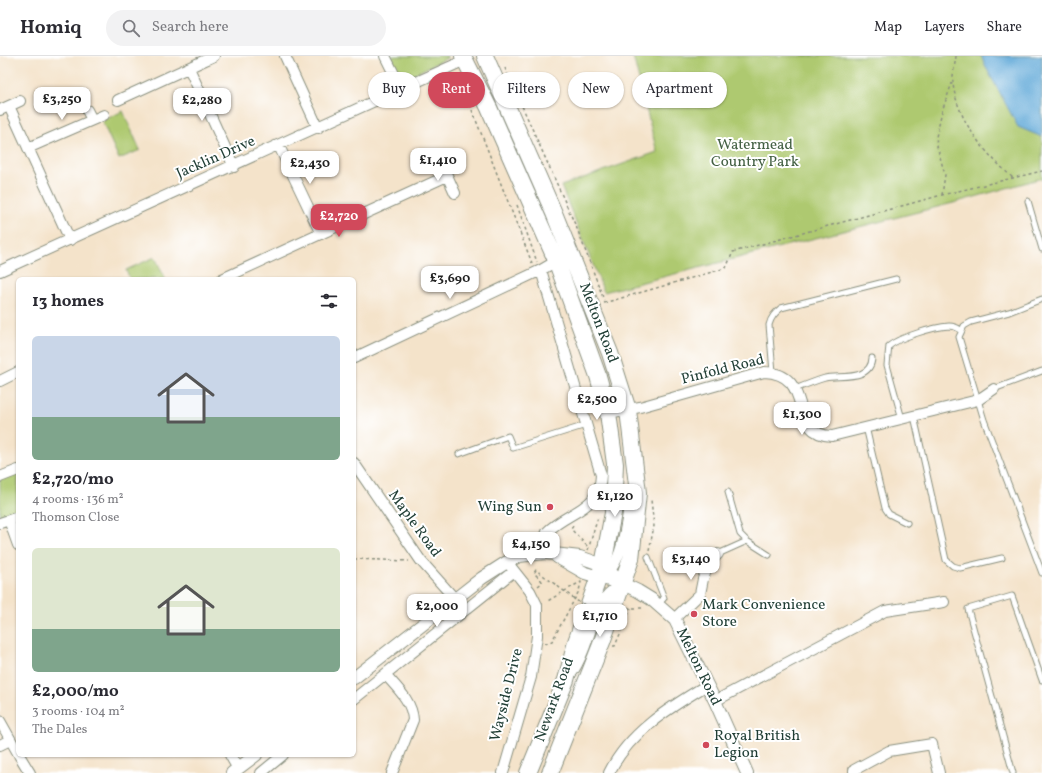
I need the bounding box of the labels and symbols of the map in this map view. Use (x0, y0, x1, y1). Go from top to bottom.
pin: £3,250 (29, 87, 95, 121)
pin: £2,280 (169, 88, 235, 122)
street label: Jacklin Drive (173, 131, 259, 185)
park label: Watermead Country Park (711, 135, 799, 173)
pin: £1,410 (405, 148, 471, 182)
pin: £2,430 (277, 151, 343, 185)
pin: £2,720 (306, 204, 372, 238)
pin: £3,690 (417, 266, 483, 300)
street label: Melton Road (573, 280, 623, 366)
street label: Pinfold Road (679, 350, 767, 390)
pin: £2,500 (564, 387, 630, 421)
pin: £1,300 (769, 402, 835, 436)
pin: £1,120 (582, 484, 648, 518)
street label: Maple Road (382, 486, 446, 562)
place label: Wing Sun (478, 497, 542, 518)
marker: Wing Sun (545, 502, 555, 512)
pin: £4,150 (498, 532, 564, 566)
pin: £3,140 (658, 547, 724, 581)
pin: £2,000 (404, 594, 470, 628)
place label: Mark Convenience Store (702, 595, 825, 633)
pin: £1,710 (567, 604, 633, 638)
marker: Mark Convenience Store (689, 609, 699, 619)
street label: Melton Road (670, 625, 726, 709)
street label: Wayside Drive (485, 646, 529, 744)
street label: Newark Road (530, 655, 580, 745)
place label: Royal British Legion (714, 726, 800, 764)
marker: Royal British Legion (701, 740, 711, 750)

